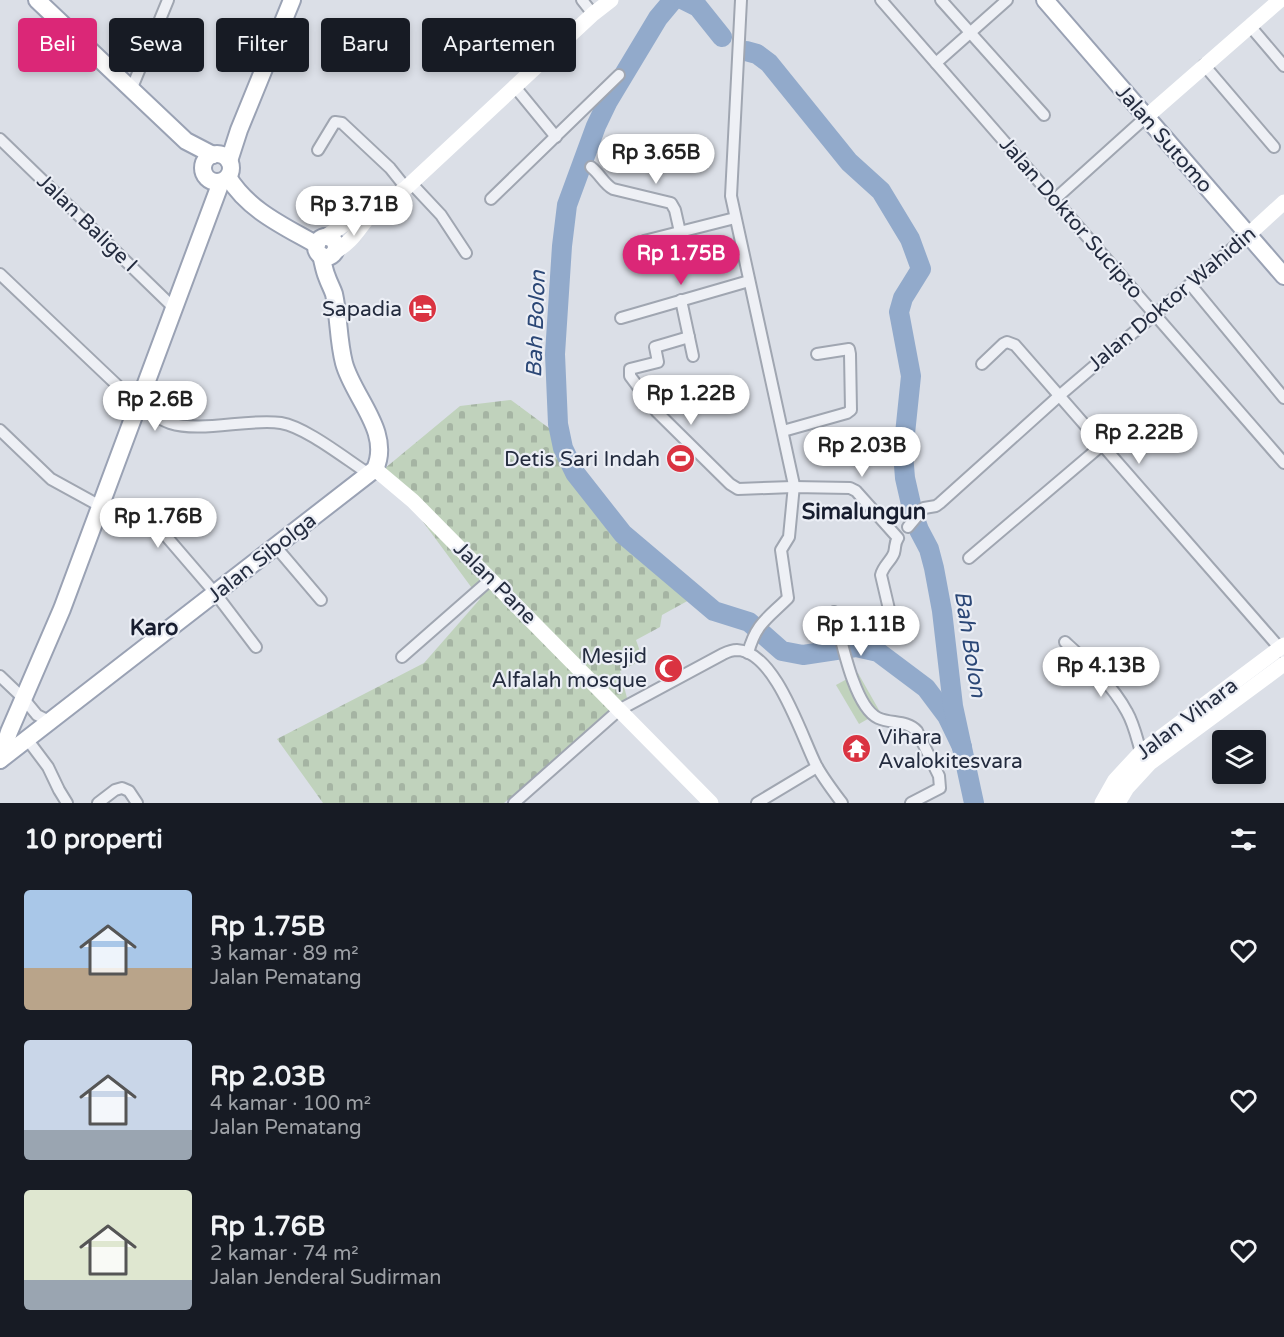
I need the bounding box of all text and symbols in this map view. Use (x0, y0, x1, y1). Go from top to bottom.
chip: Beli (18, 18, 97, 72)
chip: Sewa (109, 18, 204, 72)
chip: Filter (216, 18, 309, 72)
chip: Baru (321, 18, 410, 72)
chip: Apartemen (422, 18, 576, 72)
street label: Jalan Sutomo (1110, 80, 1218, 198)
street label: Jalan Doktor Sucipto (994, 132, 1148, 304)
pin: Rp 3.65B (594, 134, 718, 185)
text: Rp 3.65B (612, 141, 700, 165)
street label: Jalan Balige I (31, 169, 143, 277)
pin: Rp 3.71B (292, 186, 416, 237)
text: Rp 3.71B (310, 193, 398, 217)
street label: Jalan Doktor Wahidin (1083, 221, 1261, 377)
pin: Rp 1.75B (619, 235, 743, 286)
text: Rp 1.75B (637, 242, 725, 266)
water label: Bah Bolon (521, 269, 551, 378)
hotel icon: Sapadia (407, 293, 439, 325)
place label: Sapadia (322, 297, 402, 322)
pin: Rp 1.22B (629, 375, 753, 426)
pin: Rp 2.6B (100, 381, 210, 432)
text: Rp 1.22B (647, 382, 735, 406)
text: Rp 2.6B (117, 388, 193, 412)
pin: Rp 2.22B (1077, 414, 1201, 465)
text: Rp 2.22B (1095, 421, 1183, 445)
pin: Rp 2.03B (800, 427, 924, 478)
text: Rp 2.03B (818, 434, 906, 458)
sports icon: Detis Sari Indah (665, 443, 697, 475)
place label: Detis Sari Indah (504, 447, 660, 472)
pin: Rp 1.76B (96, 498, 220, 549)
district label: Simalungun (802, 499, 926, 525)
text: Rp 1.76B (114, 505, 202, 529)
street label: Jalan Sibolga (203, 508, 321, 608)
street label: Jalan Pane (448, 536, 542, 630)
water label: Bah Bolon (949, 589, 991, 700)
pin: Rp 1.11B (799, 606, 923, 657)
text: Rp 1.11B (817, 613, 905, 637)
district label: Karo (130, 615, 178, 641)
place label: Mesjid Alfalah mosque (491, 644, 647, 693)
pin: Rp 4.13B (1039, 647, 1163, 698)
mosque icon: Mesjid Alfalah mosque (652, 652, 684, 684)
text: Rp 4.13B (1057, 654, 1145, 678)
street label: Jalan Vihara (1131, 673, 1243, 765)
place label: Vihara Avalokitesvara (878, 725, 1023, 774)
map controls (1212, 730, 1266, 784)
button: layers (1212, 730, 1266, 784)
temple icon: Vihara Avalokitesvara (841, 733, 873, 765)
icon: filters (1227, 823, 1260, 856)
text: 10 properti (24, 824, 163, 855)
text: Rp 1.75B (210, 911, 325, 942)
icon: home (72, 914, 144, 986)
icon: heart (1227, 934, 1260, 967)
text: 3 kamar · 89 m² (210, 942, 359, 966)
text: Jalan Pematang (210, 966, 362, 990)
text: Rp 2.03B (210, 1061, 325, 1092)
icon: home (72, 1064, 144, 1136)
icon: heart (1227, 1084, 1260, 1117)
text: 4 kamar · 100 m² (210, 1092, 371, 1116)
text: Jalan Pematang (210, 1116, 362, 1140)
text: Rp 1.76B (210, 1211, 325, 1242)
icon: home (72, 1214, 144, 1286)
icon: heart (1227, 1234, 1260, 1267)
text: 2 kamar · 74 m² (210, 1242, 359, 1266)
text: Jalan Jenderal Sudirman (210, 1266, 441, 1290)

